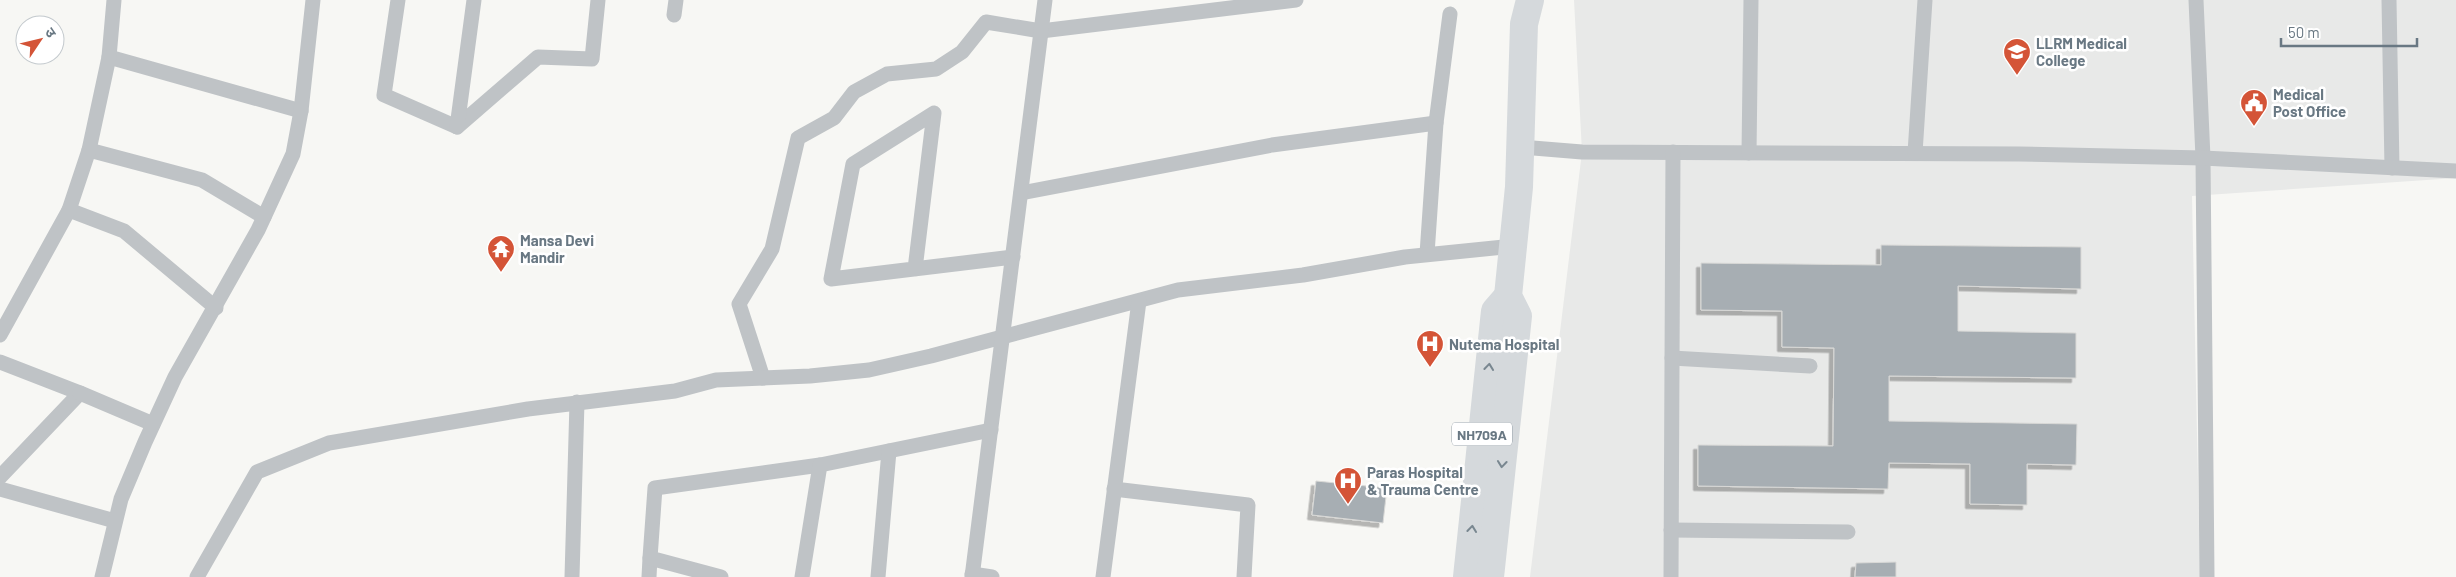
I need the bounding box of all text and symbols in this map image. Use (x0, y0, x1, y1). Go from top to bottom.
north arrow (15, 15, 65, 65)
scale bar (2281, 15, 2417, 47)
text: 50 m (2288, 23, 2320, 41)
text: उ (42, 24, 61, 41)
place label: LLRM Medical College (2036, 34, 2127, 69)
school or university icon: LLRM Medical College (2002, 37, 2032, 76)
place label: Medical Post Office (2273, 85, 2346, 120)
public building icon: Medical Post Office (2239, 88, 2269, 127)
place label: Mansa Devi Mandir (520, 231, 594, 266)
temple icon: Mansa Devi Mandir (486, 234, 516, 273)
hospital icon: Nutema Hospital (1415, 329, 1445, 368)
place label: Nutema Hospital (1449, 335, 1559, 353)
one-way arrow (1483, 363, 1494, 371)
road number: NH709A (1452, 422, 1512, 446)
one-way arrow (1497, 460, 1508, 468)
place label: Paras Hospital & Trauma Centre (1367, 463, 1479, 498)
hospital icon: Paras Hospital & Trauma Centre (1333, 466, 1363, 505)
one-way arrow (1466, 524, 1477, 532)

